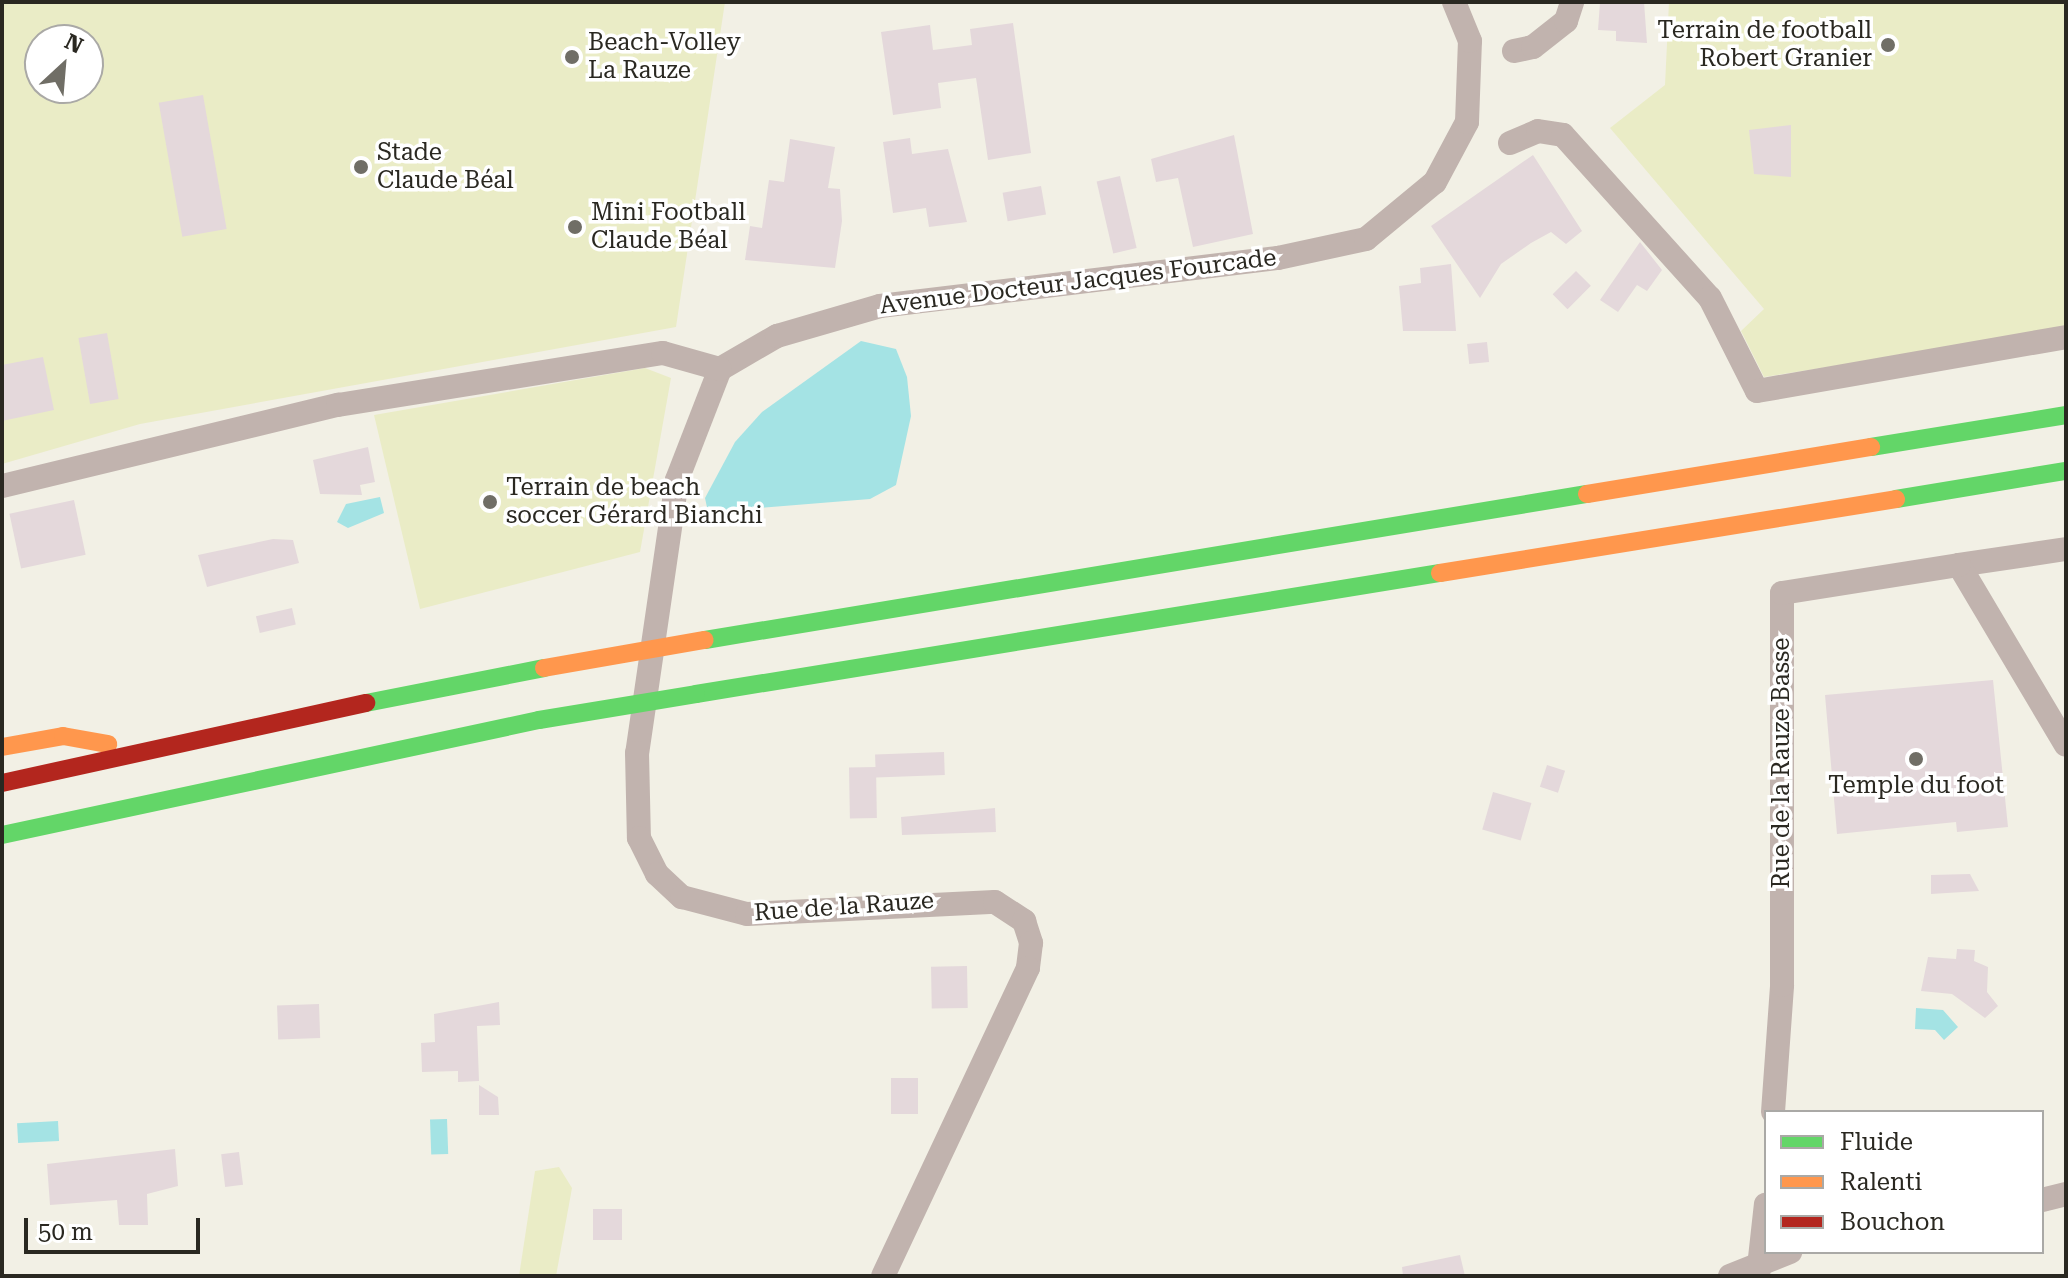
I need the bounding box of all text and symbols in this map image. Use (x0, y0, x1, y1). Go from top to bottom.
place label: Terrain de football Robert Granier (1657, 17, 1872, 73)
north arrow (24, 24, 104, 104)
text: N (61, 29, 87, 59)
place label: Beach-Volley La Rauze (588, 29, 741, 85)
marker: Terrain de football Robert Granier (1879, 36, 1897, 54)
marker: Beach-Volley La Rauze (563, 48, 581, 66)
place label: Stade Claude Béal (377, 139, 514, 195)
marker: Stade Claude Béal (352, 158, 370, 176)
place label: Mini Football Claude Béal (591, 199, 746, 255)
marker: Mini Football Claude Béal (566, 218, 584, 236)
street label: Avenue Docteur Jacques Fourcade (878, 243, 1278, 321)
place label: Terrain de beach soccer Gérard Bianchi (506, 474, 763, 530)
marker: Terrain de beach soccer Gérard Bianchi (481, 493, 499, 511)
street label: Rue de la Rauze Basse (1768, 637, 1796, 889)
marker: Temple du foot (1907, 750, 1925, 768)
place label: Temple du foot (1828, 772, 2004, 800)
street label: Rue de la Rauze (753, 886, 935, 928)
legend (1764, 1110, 2044, 1254)
text: Fluide (1840, 1128, 1913, 1156)
text: Ralenti (1840, 1168, 1922, 1196)
scale bar (28, 1202, 204, 1252)
text: Bouchon (1840, 1208, 1945, 1236)
text: 50 m (38, 1218, 93, 1246)

